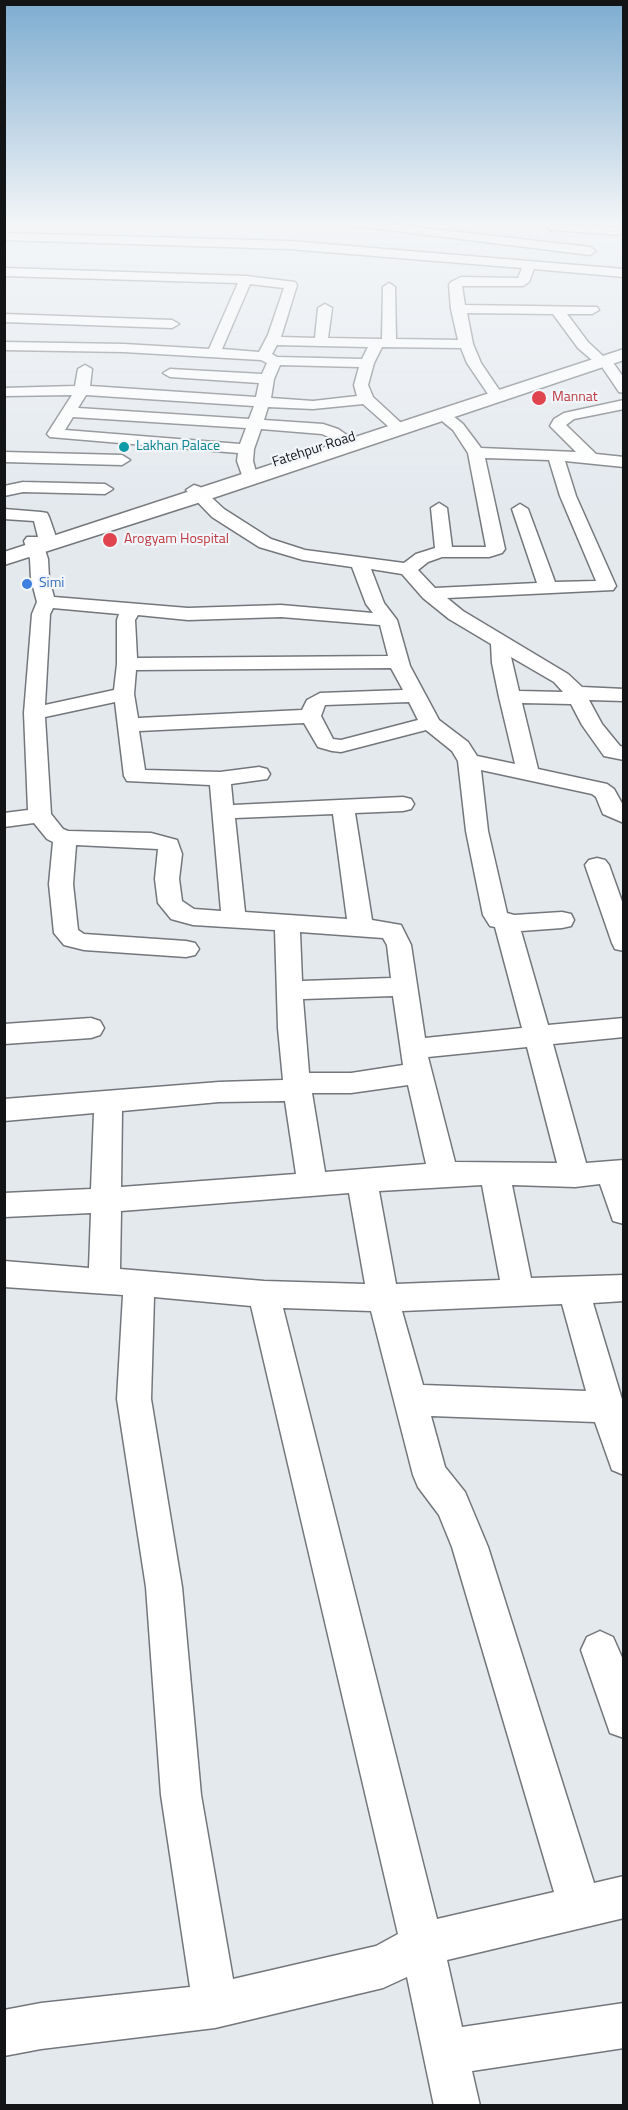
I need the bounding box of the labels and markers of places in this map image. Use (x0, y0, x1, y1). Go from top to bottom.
marker: Mannat (530, 389, 548, 407)
place label: Mannat (552, 390, 598, 406)
place label: Lakhan Palace (136, 439, 220, 455)
marker: Lakhan Palace (117, 440, 131, 454)
marker: Arogyam Hospital (101, 531, 119, 549)
place label: Arogyam Hospital (124, 532, 229, 548)
place label: Simi (39, 576, 64, 592)
marker: Simi (20, 577, 34, 591)

